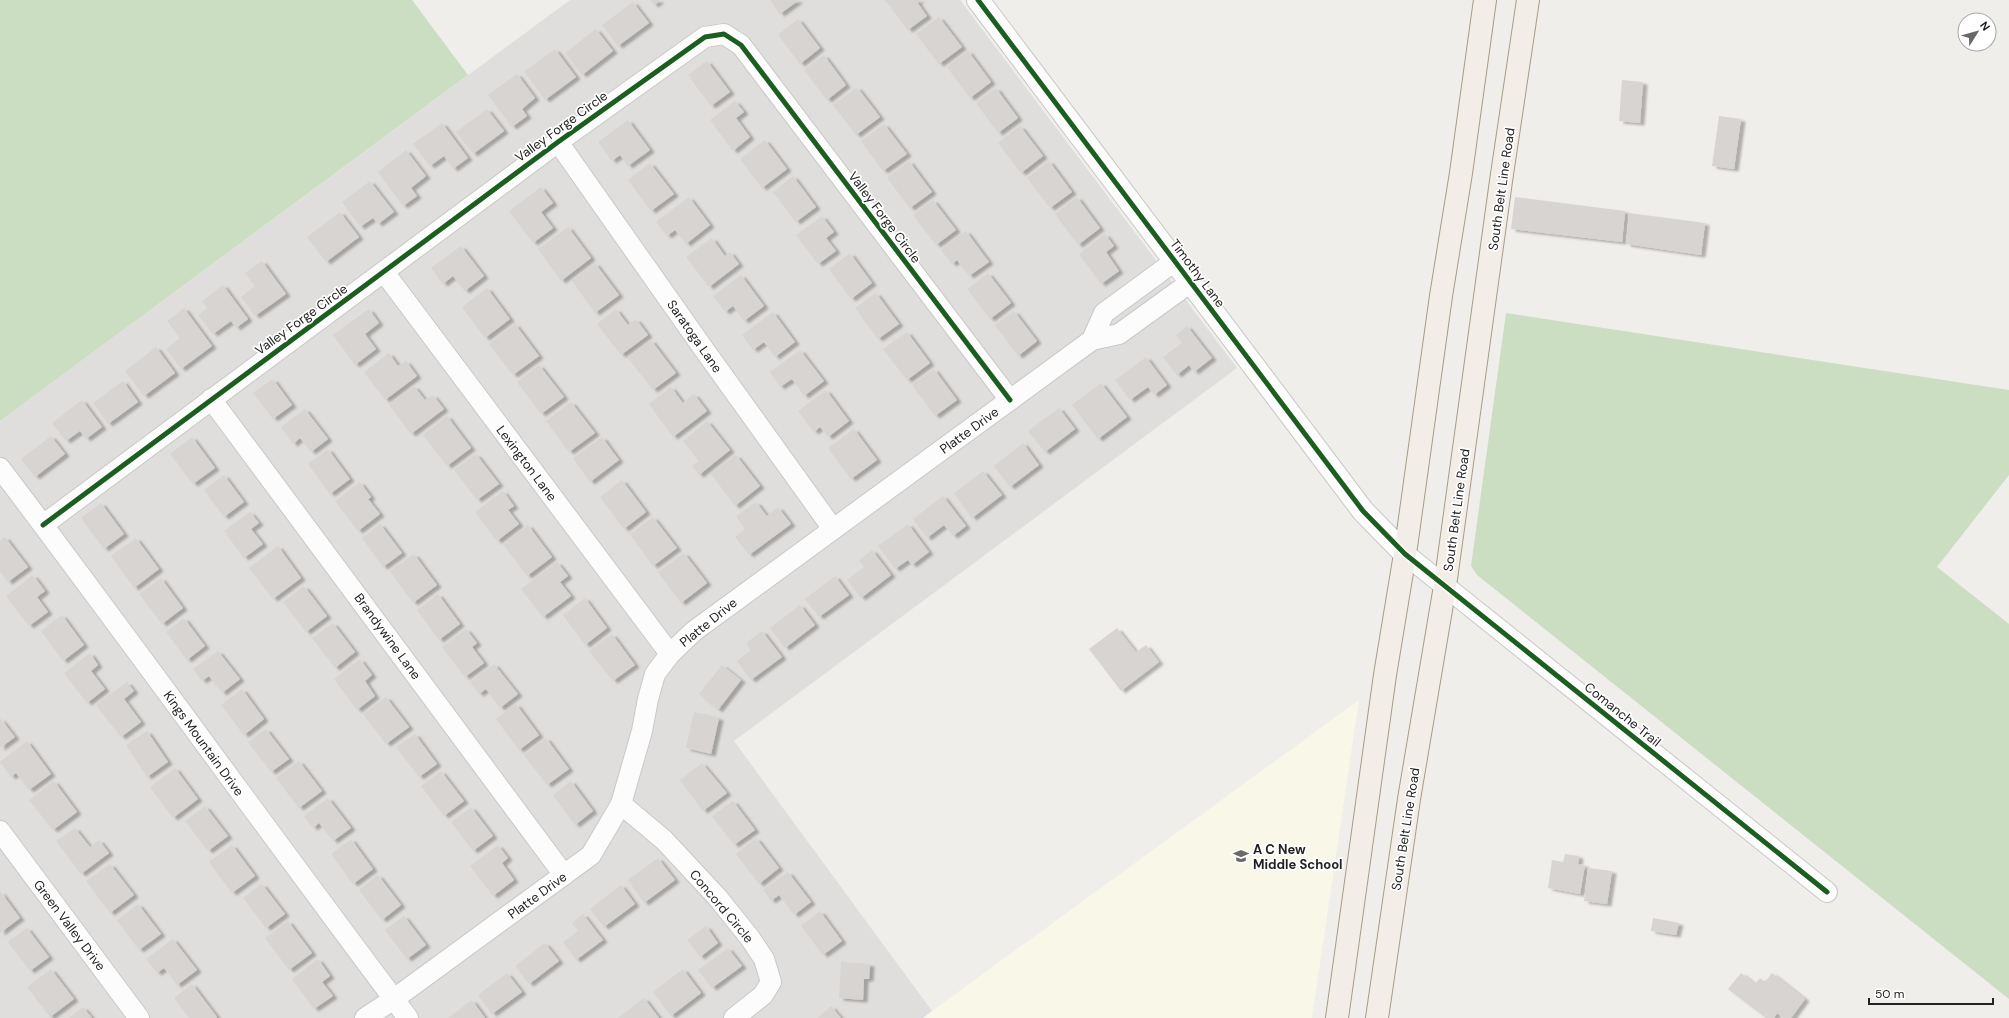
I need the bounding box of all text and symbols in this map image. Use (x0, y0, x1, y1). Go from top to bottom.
north arrow (1957, 12, 1997, 52)
text: N (1977, 19, 1993, 33)
street label: Valley Forge Circle (512, 87, 611, 166)
street label: South Belt Line Road (1484, 127, 1519, 252)
street label: Valley Forge Circle (845, 168, 925, 266)
street label: Timothy Lane (1166, 236, 1229, 311)
street label: Valley Forge Circle (252, 280, 351, 359)
street label: Saratoga Lane (663, 297, 726, 376)
street label: Platte Drive (936, 403, 1002, 458)
street label: Lexington Lane (493, 422, 561, 504)
street label: South Belt Line Road (1439, 448, 1474, 573)
street label: Brandywine Lane (351, 590, 425, 683)
street label: Platte Drive (676, 594, 740, 651)
street label: Comanche Trail (1581, 678, 1664, 750)
street label: Kings Mountain Drive (160, 687, 247, 799)
street label: South Belt Line Road (1387, 767, 1424, 892)
place label: A C New Middle School (1253, 841, 1343, 873)
school or university icon: A C New Middle School (1232, 847, 1250, 865)
street label: Concord Circle (686, 866, 757, 946)
street label: Platte Drive (504, 868, 570, 923)
street label: Green Valley Drive (30, 876, 109, 974)
scale bar (1869, 980, 1993, 1006)
text: 50 m (1875, 986, 1904, 1002)

